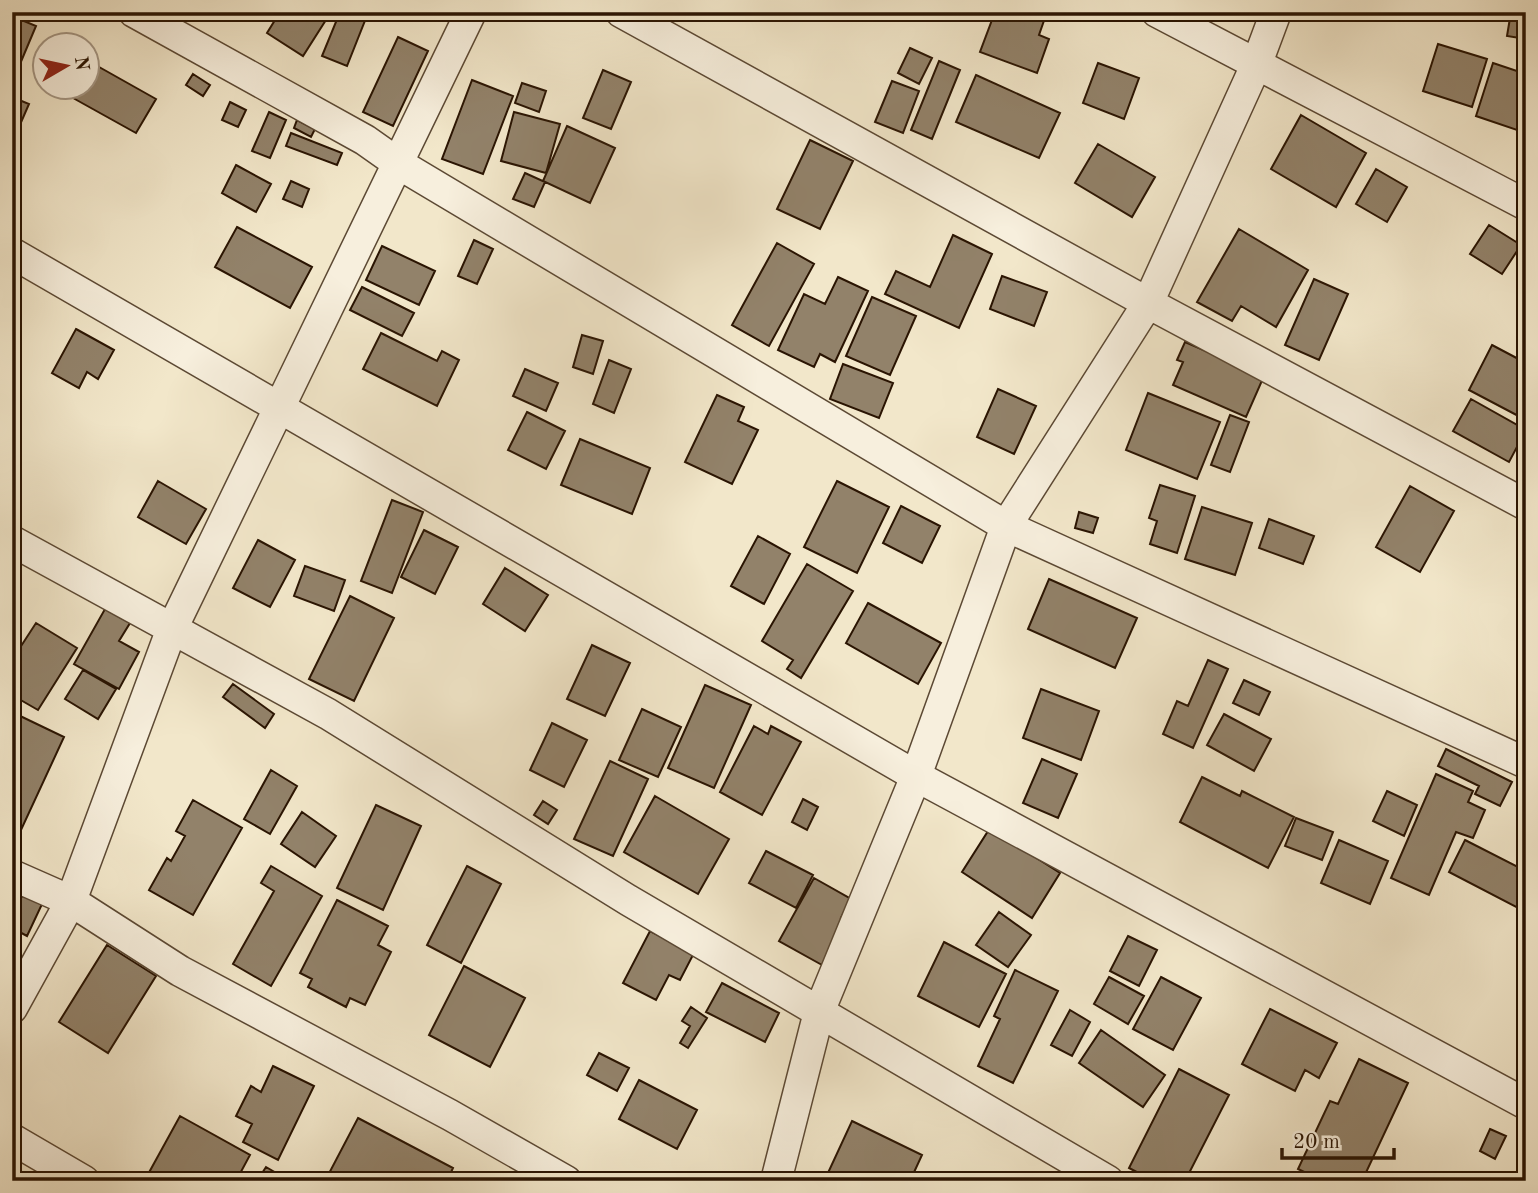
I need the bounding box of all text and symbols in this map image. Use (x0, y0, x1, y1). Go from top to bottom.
north arrow (32, 32, 102, 102)
text: N (70, 55, 91, 73)
scale bar (1282, 1116, 1394, 1160)
text: 20 m (1293, 1132, 1340, 1153)

